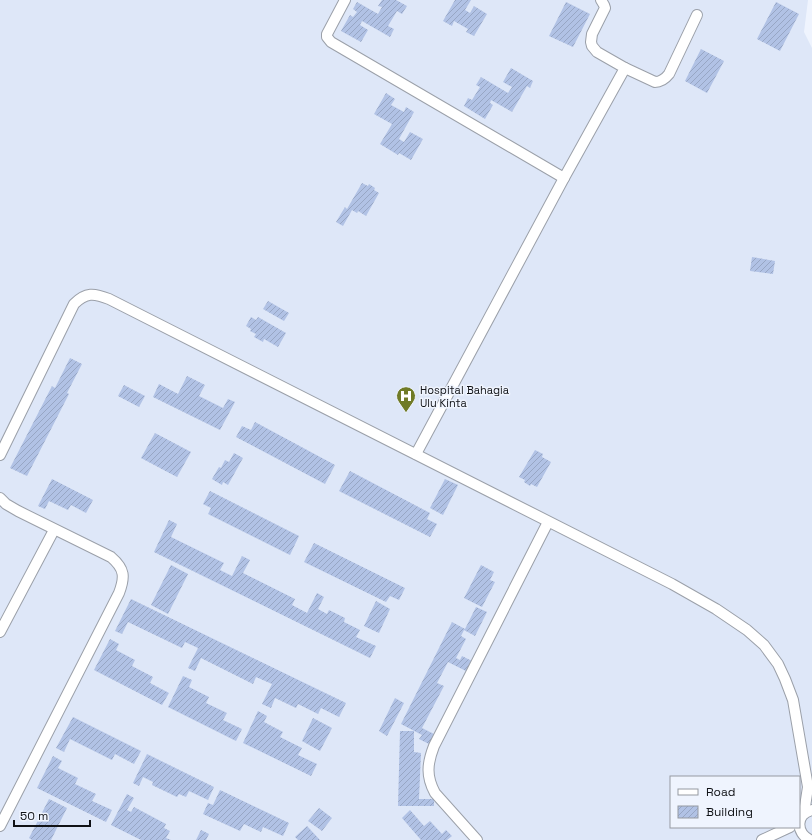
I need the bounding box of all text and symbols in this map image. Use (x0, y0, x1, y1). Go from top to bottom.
place label: Hospital Bahagia Ulu Kinta (420, 383, 510, 410)
hospital icon: Hospital Bahagia Ulu Kinta (395, 385, 417, 413)
legend (670, 776, 800, 828)
text: Road (706, 784, 735, 800)
scale bar (14, 802, 90, 828)
text: Building (706, 804, 753, 820)
text: 50 m (20, 808, 48, 824)

